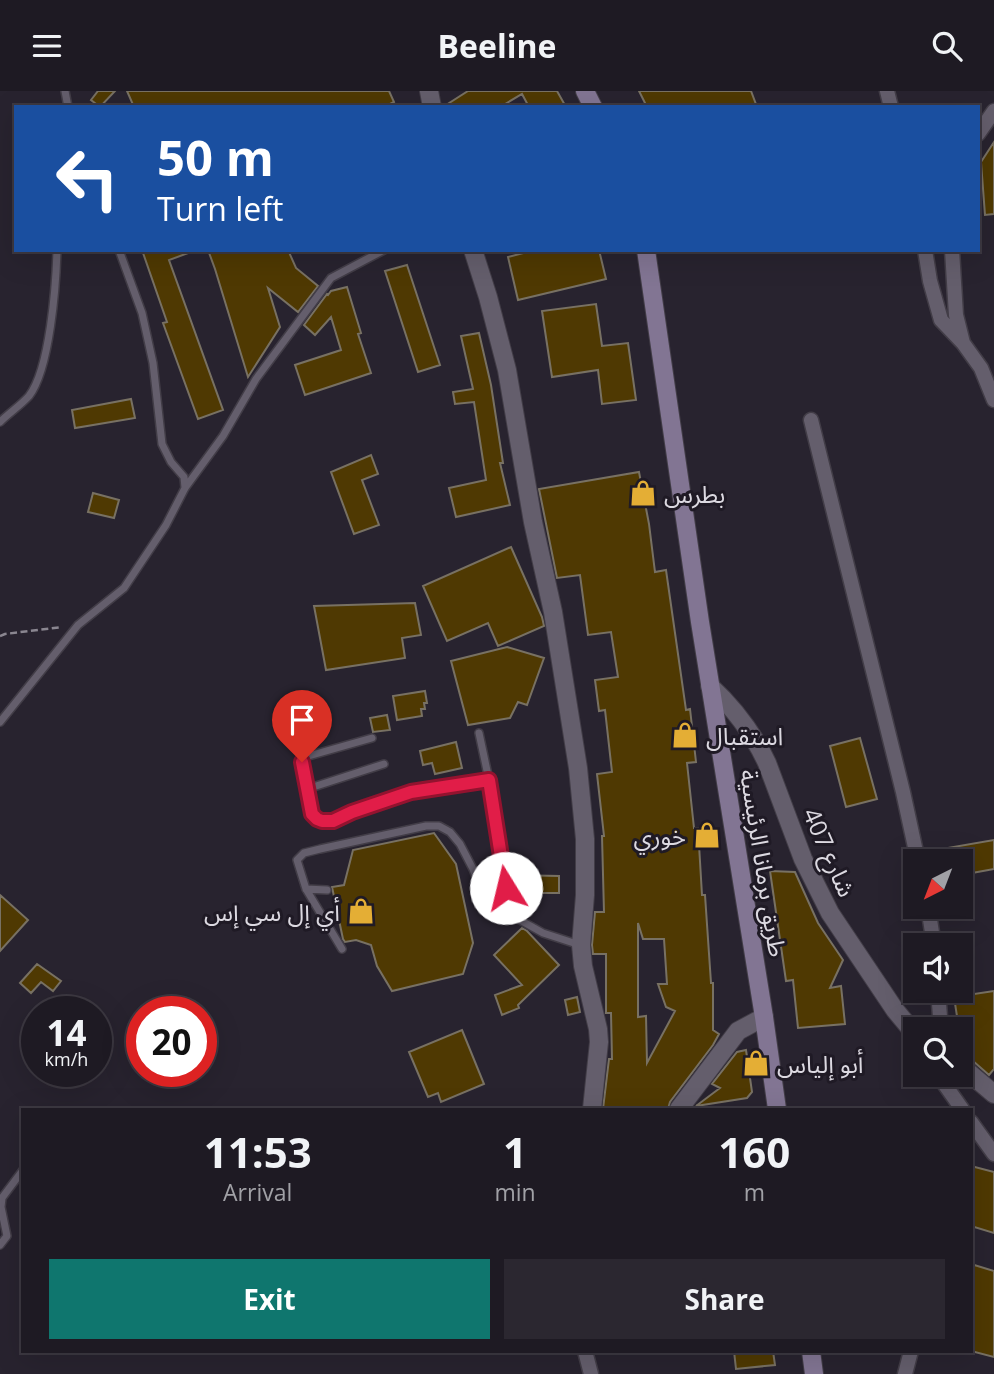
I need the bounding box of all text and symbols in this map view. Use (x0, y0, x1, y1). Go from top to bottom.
text: Beeline (438, 24, 556, 67)
icon: menu (28, 27, 66, 65)
icon: search (928, 27, 966, 65)
text: 50 m (157, 124, 274, 190)
icon: left (42, 133, 133, 224)
text: Turn left (157, 187, 283, 230)
place label: بطرس (664, 477, 725, 510)
shop icon: بطرس (628, 478, 658, 508)
pin (272, 690, 332, 762)
icon: arrive (283, 701, 321, 739)
place label: استقبال (706, 719, 783, 752)
shop icon: استقبال (670, 720, 700, 750)
street label: طريق برمانا الرئيسية (733, 767, 795, 959)
street label: شارع 407 (794, 802, 864, 903)
place label: خوري (633, 819, 686, 855)
shop icon: خوري (692, 820, 722, 850)
north arrow (903, 849, 973, 919)
map controls (903, 849, 973, 1087)
position arrow (469, 851, 543, 925)
place label: أي إل سي إس (204, 895, 340, 931)
shop icon: أي إل سي إس (346, 896, 376, 926)
button: sound (903, 933, 973, 1003)
speed limit sign: 20 (126, 996, 217, 1087)
text: 14 (46, 1009, 87, 1056)
button: search (903, 1017, 973, 1087)
text: km/h (45, 1047, 88, 1071)
place label: أبو إلياس (777, 1047, 864, 1081)
shop icon: أبو إلياس (741, 1048, 771, 1078)
text: 11:53 (204, 1123, 312, 1180)
text: 1 (503, 1123, 527, 1180)
text: 160 (718, 1123, 790, 1180)
text: Arrival (223, 1176, 292, 1208)
text: min (494, 1176, 536, 1208)
text: m (744, 1176, 765, 1208)
button: Exit (49, 1259, 490, 1339)
button: Share (504, 1259, 945, 1339)

